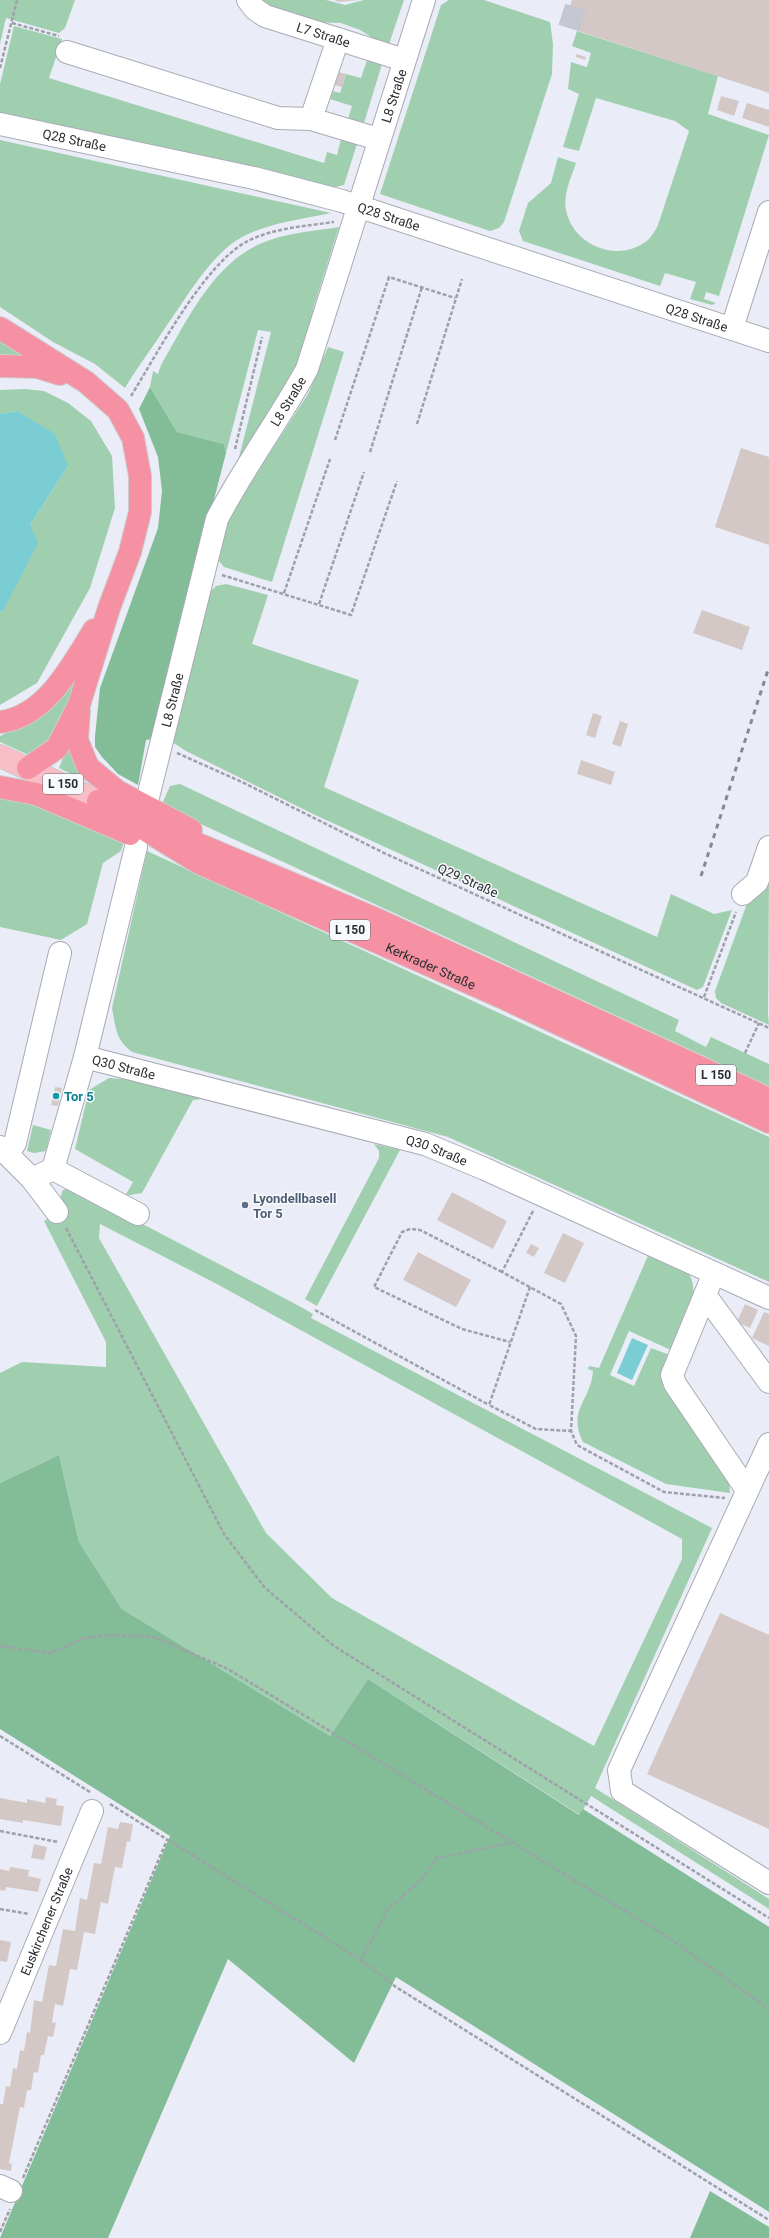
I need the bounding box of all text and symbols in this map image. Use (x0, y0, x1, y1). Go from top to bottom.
street label: L7 Straße (295, 19, 352, 51)
street label: L8 Straße (379, 67, 410, 125)
street label: Q28 Straße (41, 126, 108, 154)
street label: Q28 Straße (356, 200, 422, 234)
street label: Q28 Straße (664, 301, 730, 335)
street label: L8 Straße (268, 374, 309, 429)
street label: L8 Straße (159, 671, 187, 729)
road number: L 150 (43, 774, 83, 794)
street label: Q29 Straße (435, 860, 500, 900)
road number: L 150 (330, 920, 370, 940)
street label: Kerkrader Straße (383, 940, 478, 993)
street label: Q30 Straße (90, 1052, 157, 1083)
road number: L 150 (696, 1065, 736, 1085)
place label: Tor 5 (64, 1089, 94, 1104)
marker: Tor 5 (51, 1091, 61, 1101)
street label: Q30 Straße (404, 1132, 470, 1169)
place label: Lyondellbasell Tor 5 (253, 1191, 336, 1221)
marker: Lyondellbasell Tor 5 (240, 1200, 250, 1210)
street label: Euskirchener Straße (18, 1865, 76, 1978)

